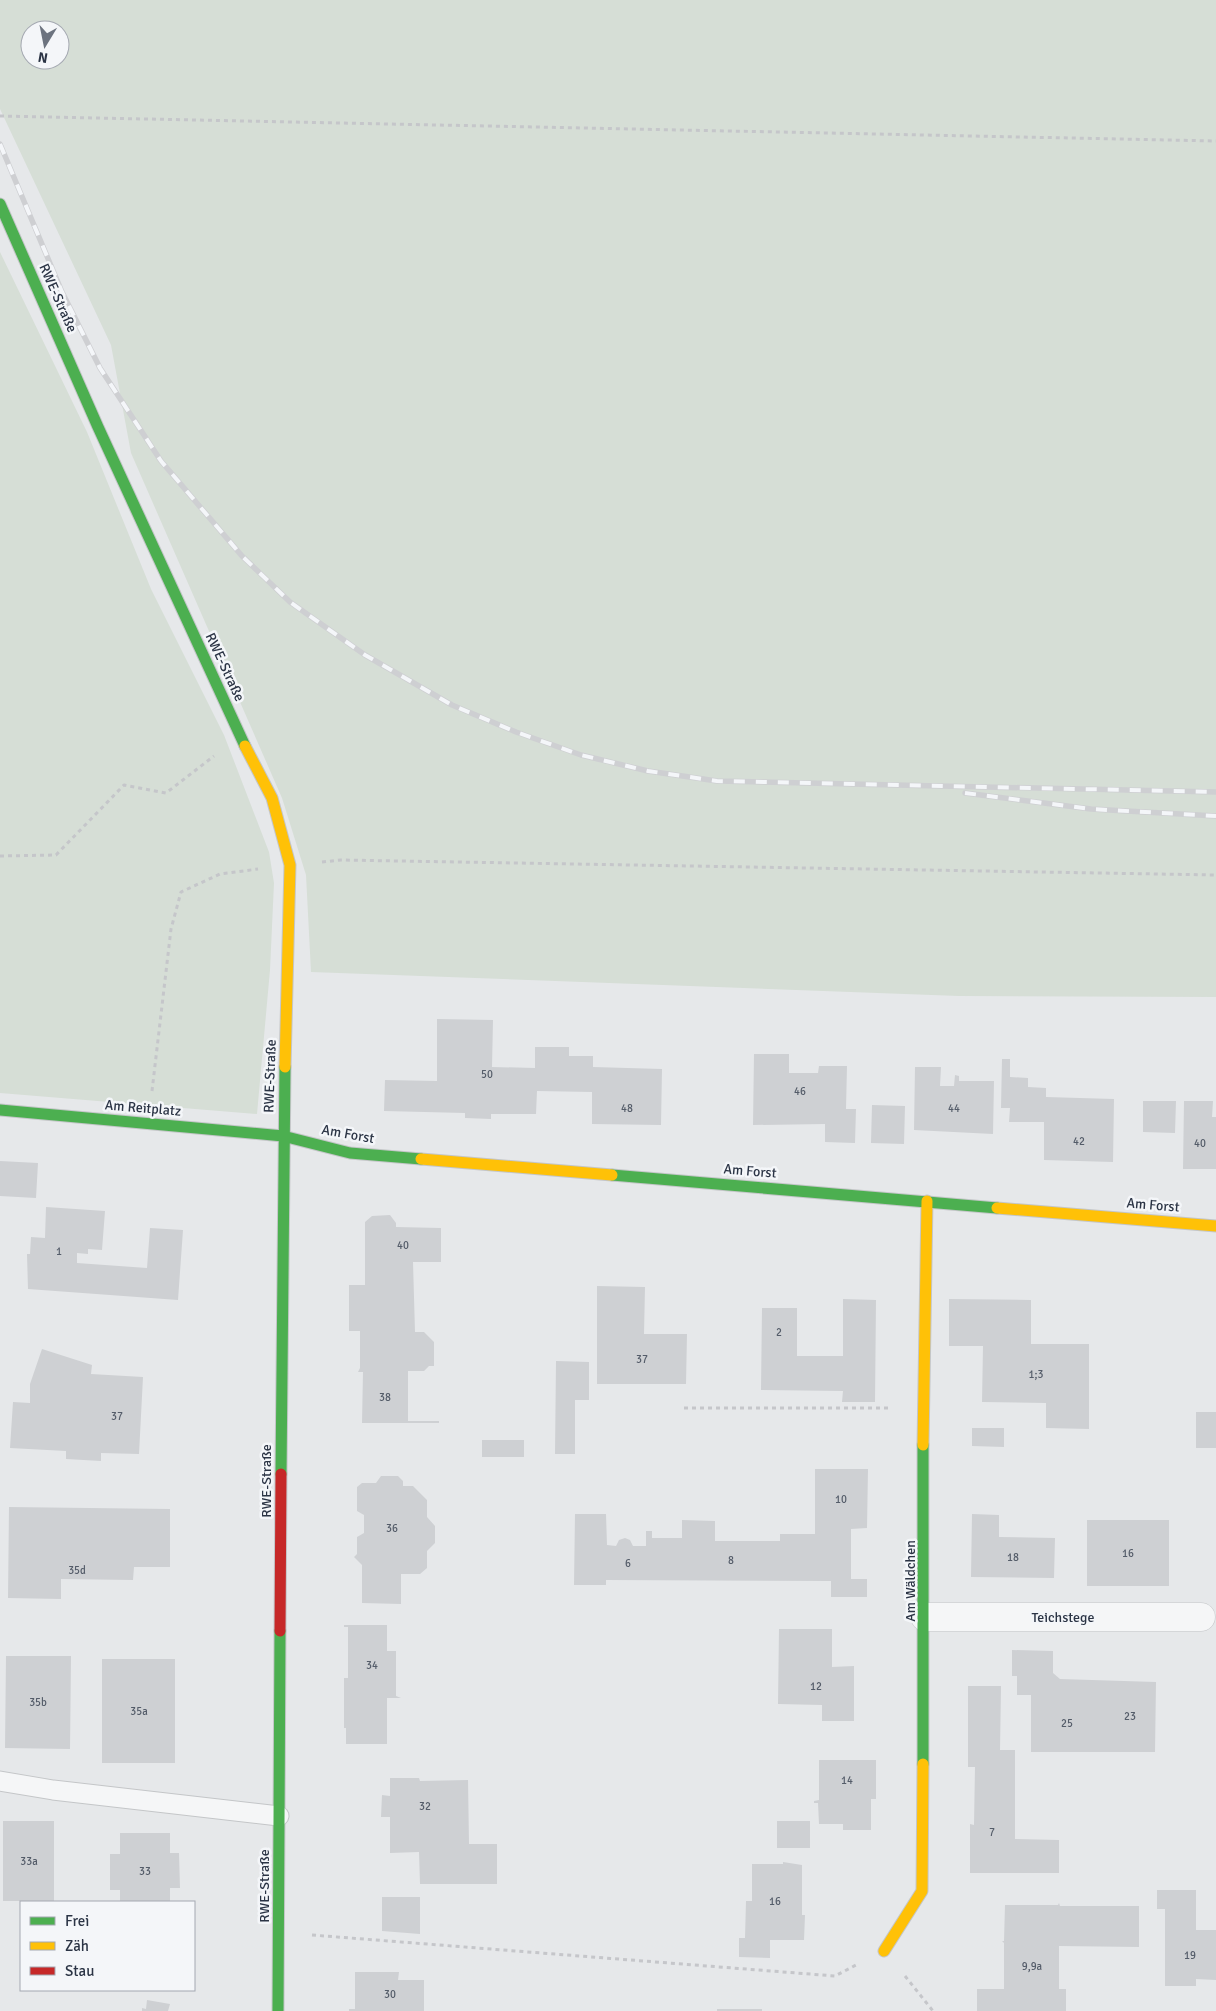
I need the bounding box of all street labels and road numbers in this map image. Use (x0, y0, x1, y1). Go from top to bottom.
street label: RWE-Straße (35, 261, 81, 335)
street label: RWE-Straße (202, 630, 248, 704)
street label: RWE-Straße (260, 1039, 280, 1113)
street label: Am Reitplatz (104, 1096, 182, 1120)
street label: Am Forst (320, 1121, 376, 1147)
street label: Am Forst (723, 1160, 777, 1182)
street label: Am Forst (1126, 1194, 1180, 1216)
street label: RWE-Straße (258, 1444, 275, 1518)
street label: Am Wäldchen (902, 1540, 919, 1622)
street label: Teichstege (1031, 1609, 1095, 1626)
street label: RWE-Straße (256, 1849, 273, 1923)

